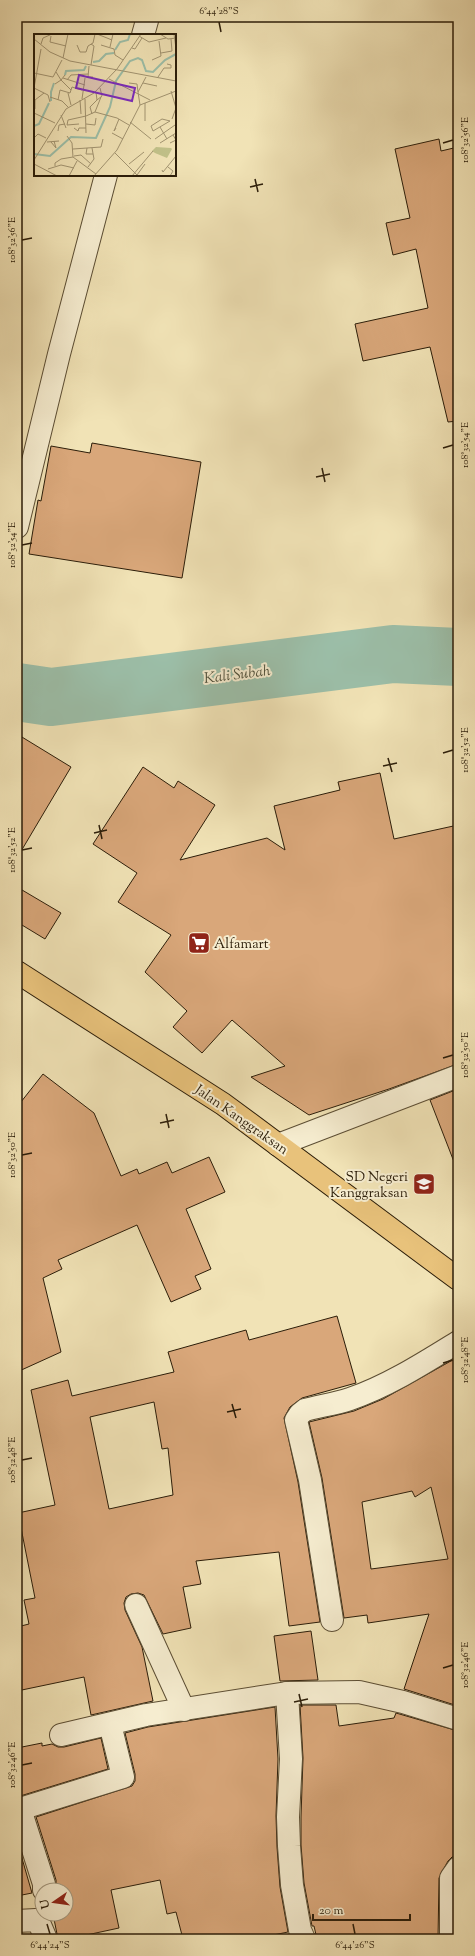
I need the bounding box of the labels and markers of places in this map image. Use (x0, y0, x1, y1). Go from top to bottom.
supermarket icon: Alfamart (186, 930, 212, 956)
place label: Alfamart (214, 935, 269, 955)
place label: SD Negeri Kanggraksan (330, 1168, 408, 1204)
school or university icon: SD Negeri Kanggraksan (411, 1171, 437, 1197)

